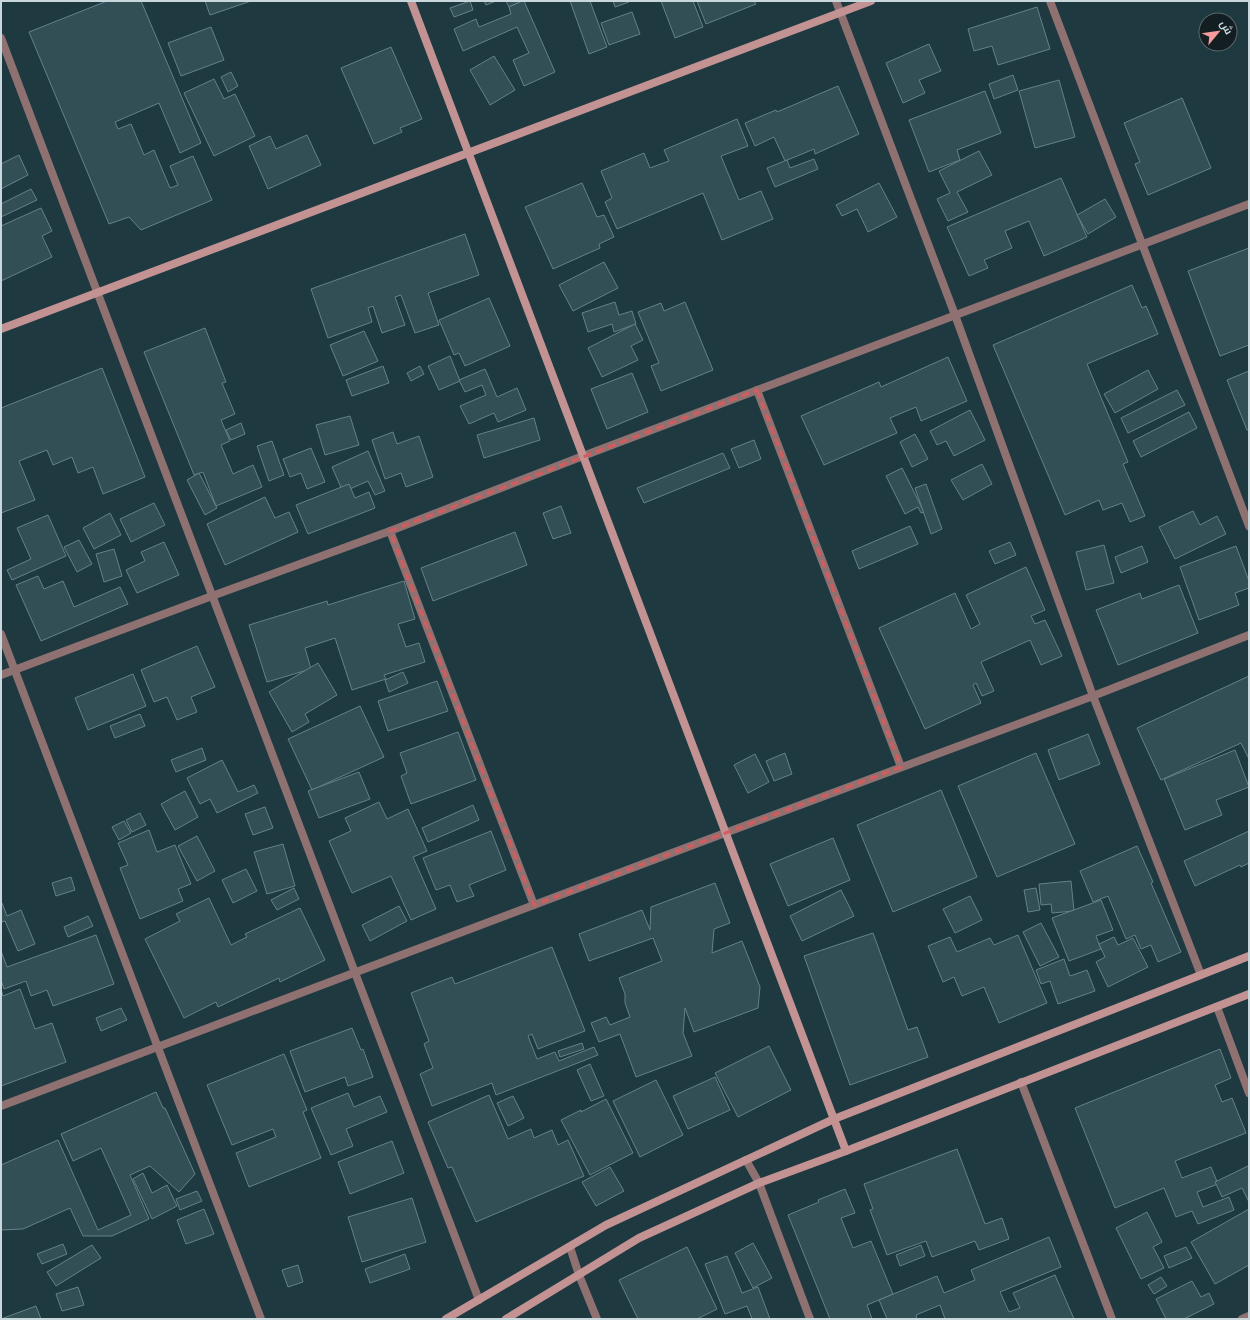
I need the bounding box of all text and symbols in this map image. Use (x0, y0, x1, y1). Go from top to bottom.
north arrow (1198, 12, 1238, 52)
text: ش (1217, 18, 1235, 37)

